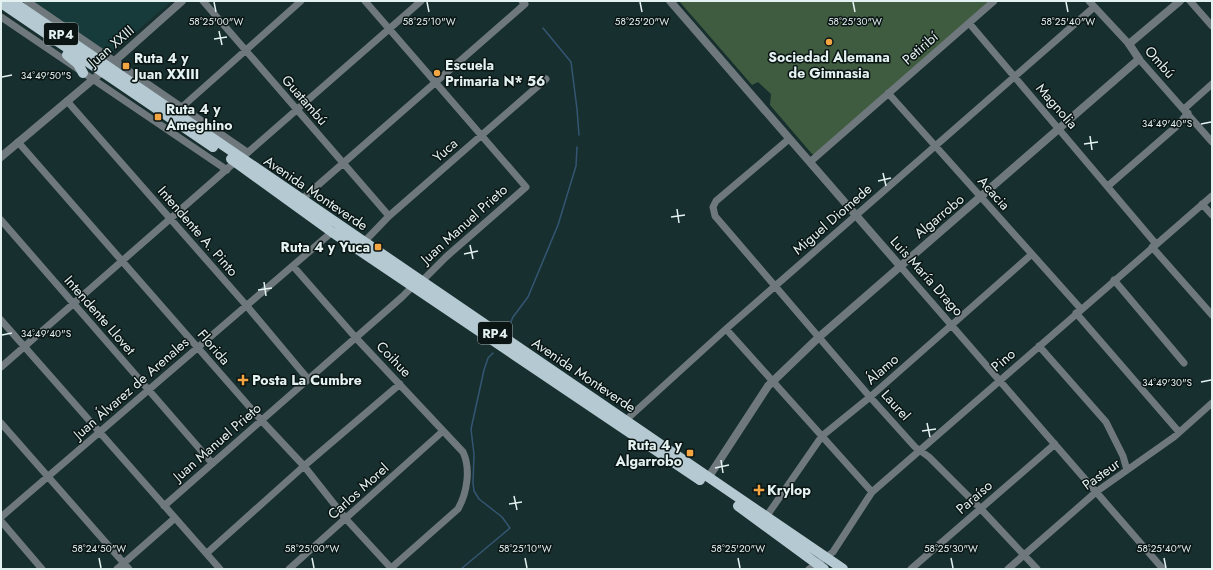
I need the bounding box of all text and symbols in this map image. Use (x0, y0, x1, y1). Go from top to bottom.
text: 58°25'00"W (189, 14, 243, 29)
text: 58°25'10"W (402, 14, 456, 29)
text: 58°25'20"W (615, 14, 669, 29)
text: 58°25'30"W (828, 14, 882, 29)
text: 58°25'40"W (1041, 14, 1095, 29)
street label: Juan XXIII (82, 20, 138, 73)
road number: RP4 (44, 23, 78, 45)
street label: Petiribí (898, 26, 943, 69)
marker: Sociedad Alemana de Gimnasia (824, 37, 834, 47)
street label: Ombú (1140, 41, 1180, 83)
place label: Sociedad Alemana de Gimnasia (768, 47, 890, 83)
place label: Ruta 4 y Juan XXIII (131, 48, 199, 84)
place label: Escuela Primaria N* 56 (445, 55, 545, 91)
marker: Ruta 4 y Juan XXIII (121, 61, 131, 71)
text: 34°49'50"S (21, 68, 72, 83)
marker: Escuela Primaria N* 56 (432, 68, 442, 78)
street label: Guatambú (277, 70, 333, 130)
street label: Magnolia (1032, 79, 1082, 133)
place label: Ruta 4 y Ameghino (165, 99, 232, 135)
marker: Ruta 4 y Ameghino (153, 112, 163, 122)
text: 34°49'40"S (1142, 116, 1193, 131)
street label: Yuca (428, 133, 462, 167)
street label: Avenida Monteverde (260, 151, 372, 235)
street label: Acacia (973, 172, 1015, 214)
street label: Juan Manuel Prieto (415, 179, 512, 270)
street label: Miguel Diomede (788, 179, 876, 259)
street label: Intendente A. Pinto (153, 182, 243, 281)
street label: Algarrobo (910, 189, 969, 243)
street label: Luis María Drago (886, 232, 968, 320)
place label: Ruta 4 y Yuca (281, 237, 370, 257)
marker: Ruta 4 y Yuca (373, 242, 383, 252)
street label: Intendente Llovet (60, 271, 141, 360)
road number: RP4 (478, 322, 512, 344)
street label: Florida (193, 325, 235, 369)
text: 34°49'40"S (21, 326, 72, 341)
street label: Juan Álvarez de Arenales (67, 332, 193, 445)
street label: Avenida Monteverde (528, 333, 640, 417)
street label: Coihue (372, 337, 416, 381)
street label: Pino (987, 344, 1020, 376)
street label: Álamo (861, 349, 903, 389)
place label: Posta La Cumbre (252, 370, 362, 390)
marker: Posta La Cumbre (237, 374, 249, 386)
text: 34°49'30"S (1142, 375, 1193, 390)
street label: Laurel (877, 385, 915, 425)
street label: Juan Manuel Prieto (167, 398, 266, 487)
place label: Ruta 4 y Algarrobo (614, 435, 683, 471)
marker: Ruta 4 y Algarrobo (685, 448, 695, 458)
street label: Pasteur (1078, 453, 1124, 495)
street label: Carlos Morel (323, 458, 393, 524)
street label: Paraíso (951, 475, 997, 518)
place label: Krylop (767, 480, 811, 500)
marker: Krylop (754, 485, 764, 495)
text: 58°24'50"W (72, 541, 126, 556)
text: 58°25'00"W (285, 541, 339, 556)
text: 58°25'10"W (498, 541, 552, 556)
text: 58°25'20"W (711, 541, 765, 556)
text: 58°25'30"W (924, 541, 978, 556)
text: 58°25'40"W (1137, 541, 1191, 556)

